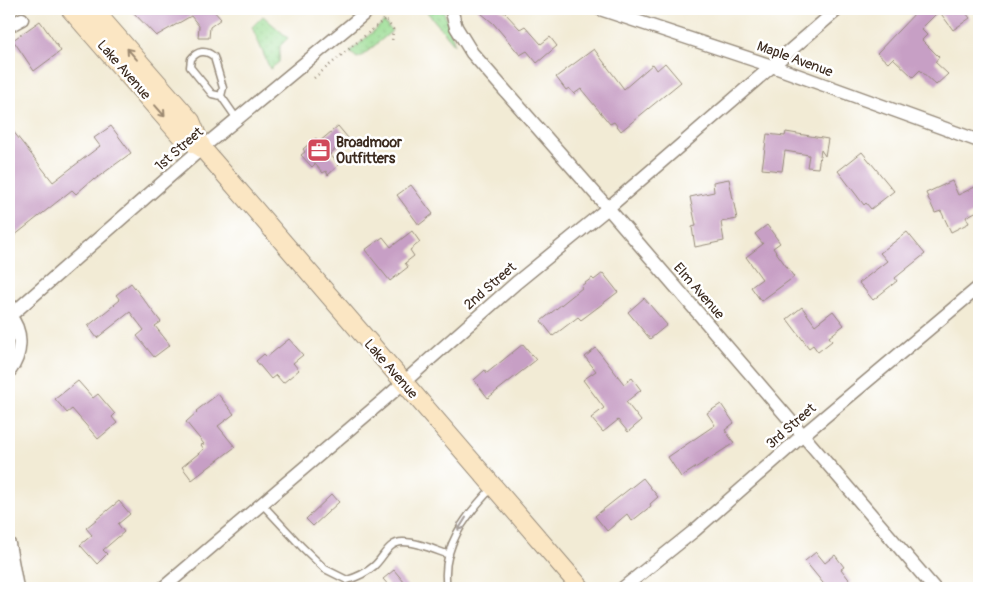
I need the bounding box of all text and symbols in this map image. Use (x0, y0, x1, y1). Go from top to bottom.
street label: Lake Avenue (94, 37, 154, 103)
street label: Maple Avenue (755, 37, 835, 81)
one-way arrow (127, 47, 138, 60)
one-way arrow (154, 105, 165, 118)
street label: 1st Street (151, 123, 207, 175)
place label: Broadmoor Outfitters (336, 134, 403, 167)
office icon: Broadmoor Outfitters (306, 137, 332, 163)
street label: 2nd Street (460, 258, 520, 313)
street label: Elm Avenue (670, 259, 728, 323)
street label: Lake Avenue (361, 336, 421, 402)
street label: 3rd Street (763, 400, 820, 452)
one-way arrow (457, 517, 467, 531)

